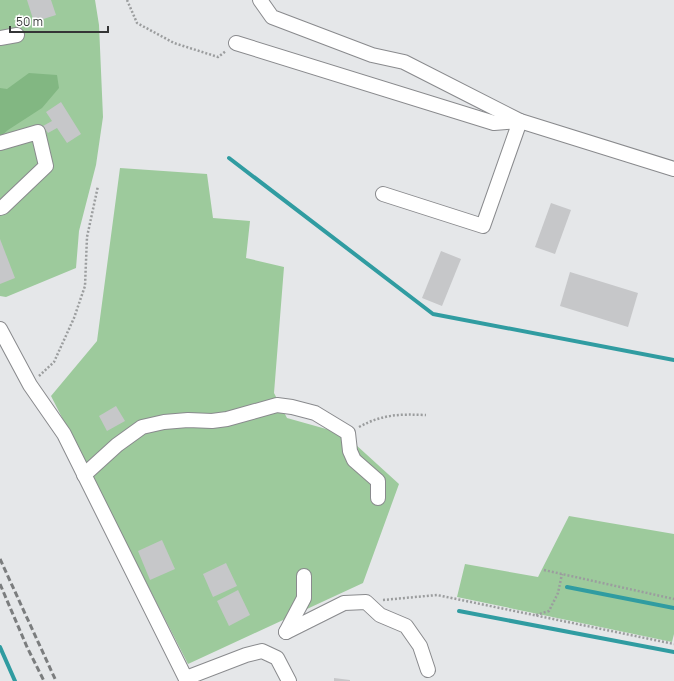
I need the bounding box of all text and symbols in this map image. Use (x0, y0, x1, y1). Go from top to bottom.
scale bar (10, 8, 108, 34)
text: 50 m (16, 13, 43, 30)

